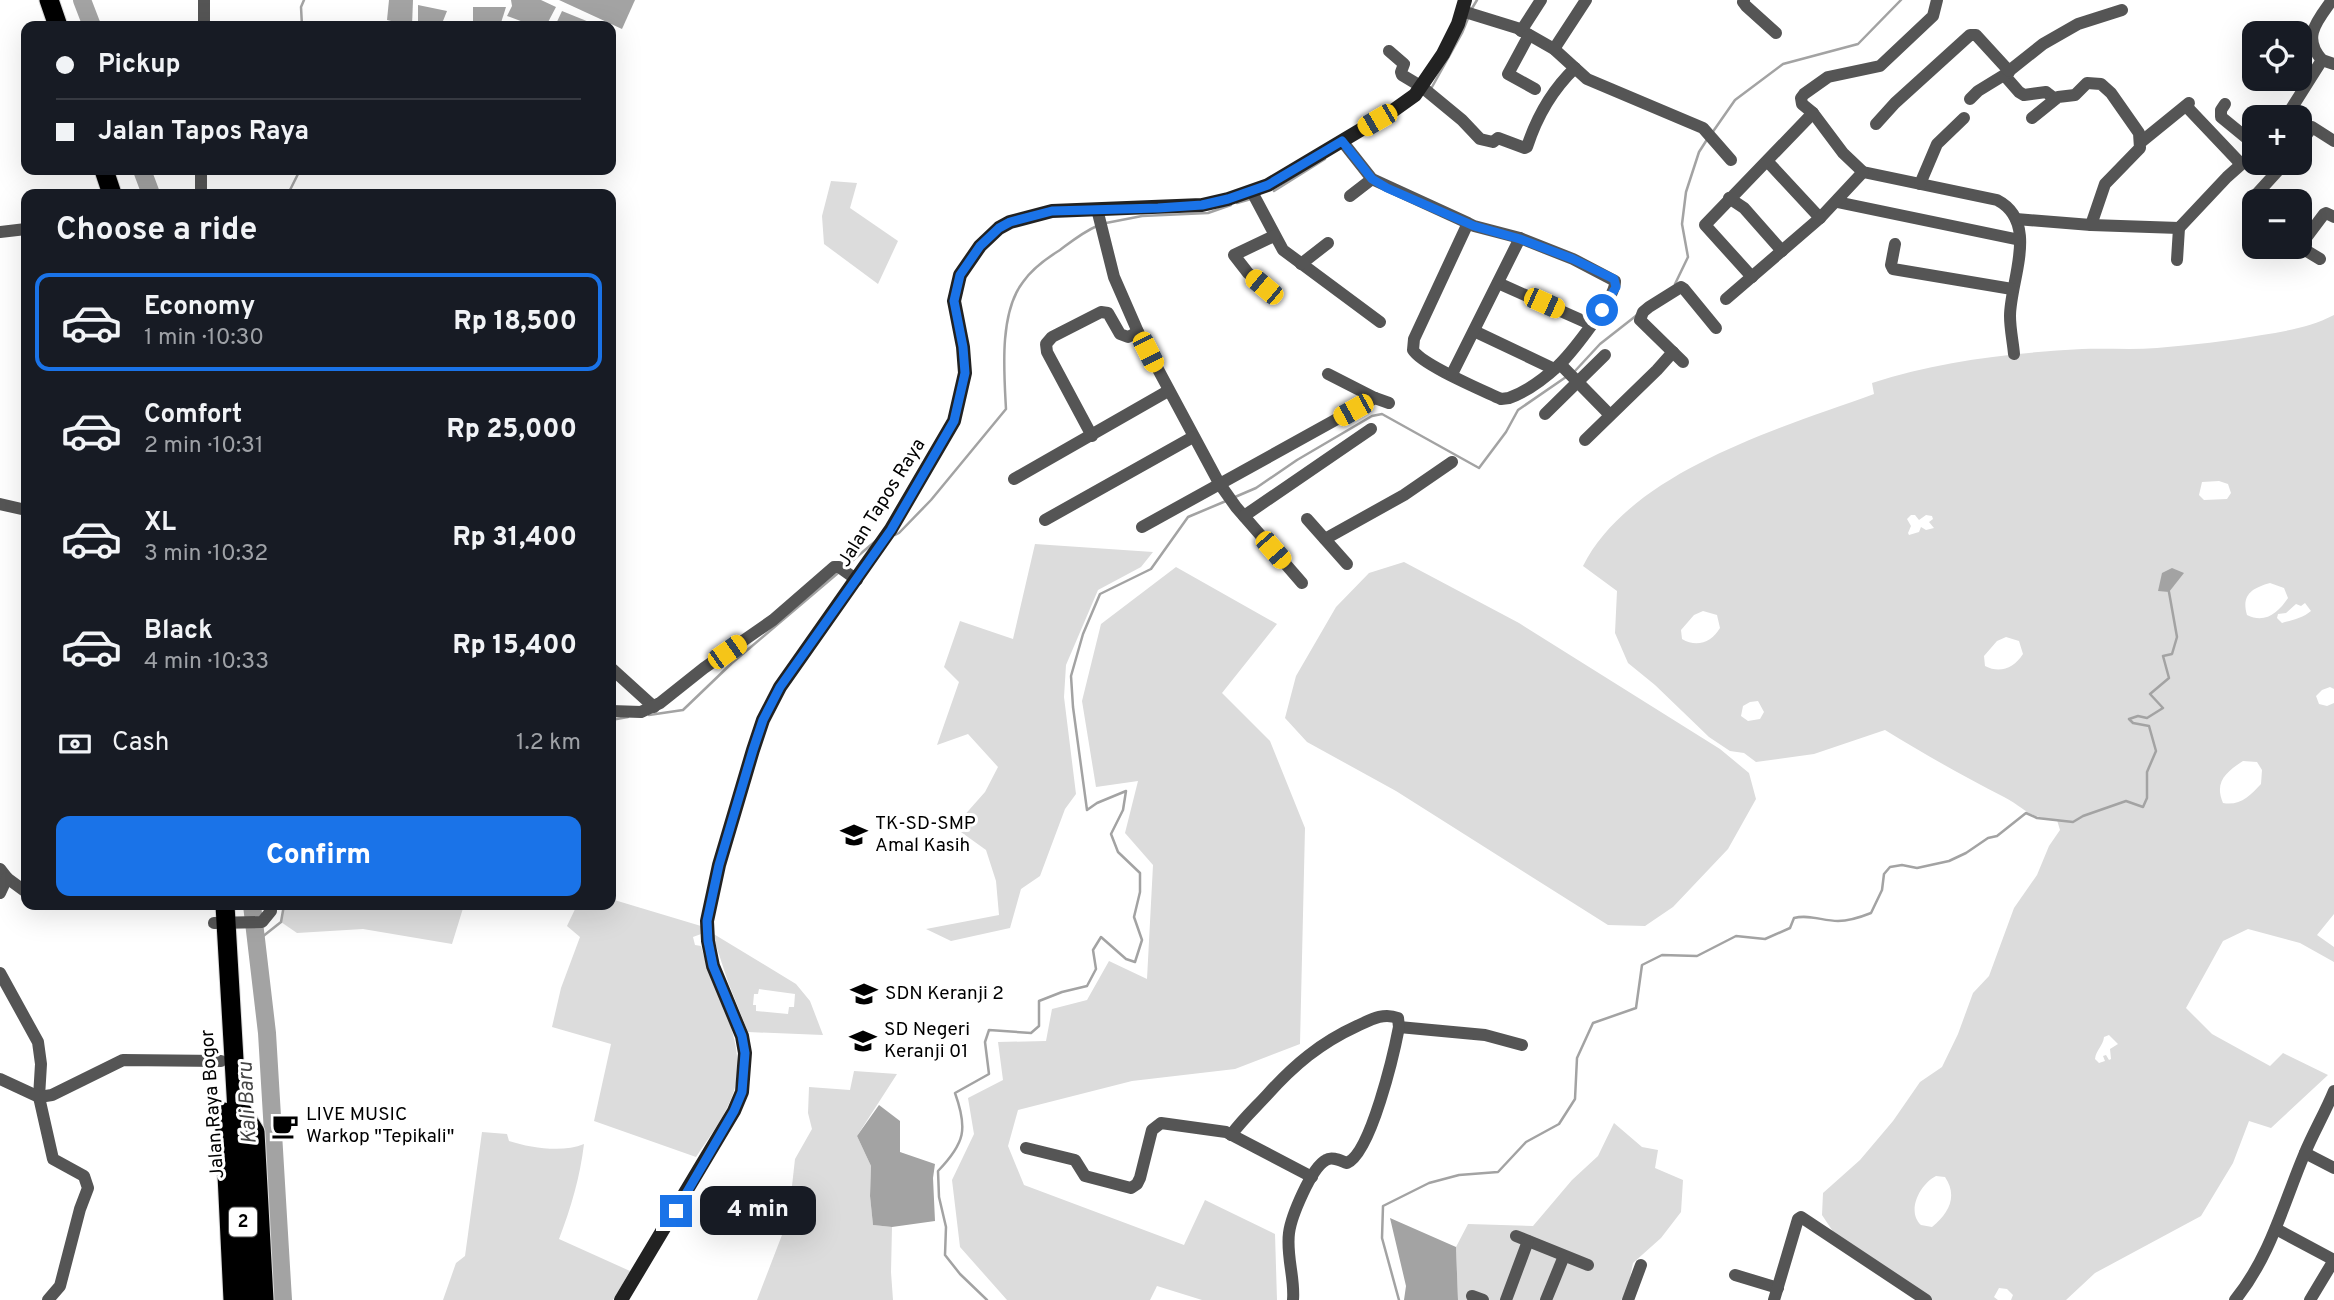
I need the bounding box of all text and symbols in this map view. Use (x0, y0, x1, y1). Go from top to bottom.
map controls (2242, 21, 2312, 259)
button: locate (2242, 21, 2312, 91)
text: Pickup (98, 49, 181, 82)
car (1354, 100, 1401, 140)
button: + (2242, 105, 2312, 175)
text: Jalan Tapos Raya (98, 116, 309, 149)
button: − (2242, 189, 2312, 259)
text: Choose a ride (56, 211, 257, 251)
car (1242, 265, 1287, 309)
car (1521, 285, 1568, 321)
icon: car (60, 291, 123, 354)
text: Economy (144, 291, 255, 324)
route start (1586, 294, 1618, 326)
text: Rp 18,500 (454, 306, 577, 339)
text: 1 min · 10:30 (144, 324, 264, 353)
car (1130, 329, 1167, 375)
car (1330, 391, 1377, 429)
icon: car (60, 399, 123, 462)
text: Comfort (144, 399, 242, 432)
text: Rp 25,000 (447, 414, 577, 447)
text: 2 min · 10:31 (144, 432, 263, 461)
street label: Jalan Tapos Raya (833, 434, 931, 572)
icon: car (60, 507, 123, 570)
text: XL (144, 507, 176, 540)
text: Rp 31,400 (452, 522, 577, 555)
car (1252, 527, 1295, 573)
text: 3 min · 10:32 (144, 540, 268, 569)
icon: car (60, 615, 123, 678)
text: Black (144, 615, 213, 648)
text: Rp 15,400 (452, 630, 577, 663)
car (704, 631, 751, 673)
text: 4 min · 10:33 (144, 648, 269, 677)
icon: cash (56, 725, 94, 763)
text: Cash (112, 727, 169, 760)
text: 1.2 km (516, 729, 581, 758)
place label: TK-SD-SMP Amal Kasih (875, 812, 976, 858)
button: Confirm (56, 816, 581, 896)
school or university icon: TK-SD-SMP Amal Kasih (839, 820, 869, 850)
school or university icon: SDN Keranji 2 (849, 979, 879, 1009)
place label: SDN Keranji 2 (885, 982, 1004, 1006)
place label: SD Negeri Keranji 01 (884, 1018, 970, 1064)
school or university icon: SD Negeri Keranji 01 (848, 1026, 878, 1056)
street label: Jalan Raya Bogor (196, 1028, 230, 1179)
water label: Kali Baru (232, 1061, 264, 1145)
place label: LIVE MUSIC Warkop "Tepikali" (306, 1103, 454, 1149)
cafe icon: LIVE MUSIC Warkop "Tepikali" (270, 1111, 300, 1141)
callout: 4 min (700, 1186, 816, 1236)
route end (660, 1195, 692, 1227)
text: 4 min (727, 1196, 789, 1225)
road number: 2 (229, 1208, 257, 1237)

